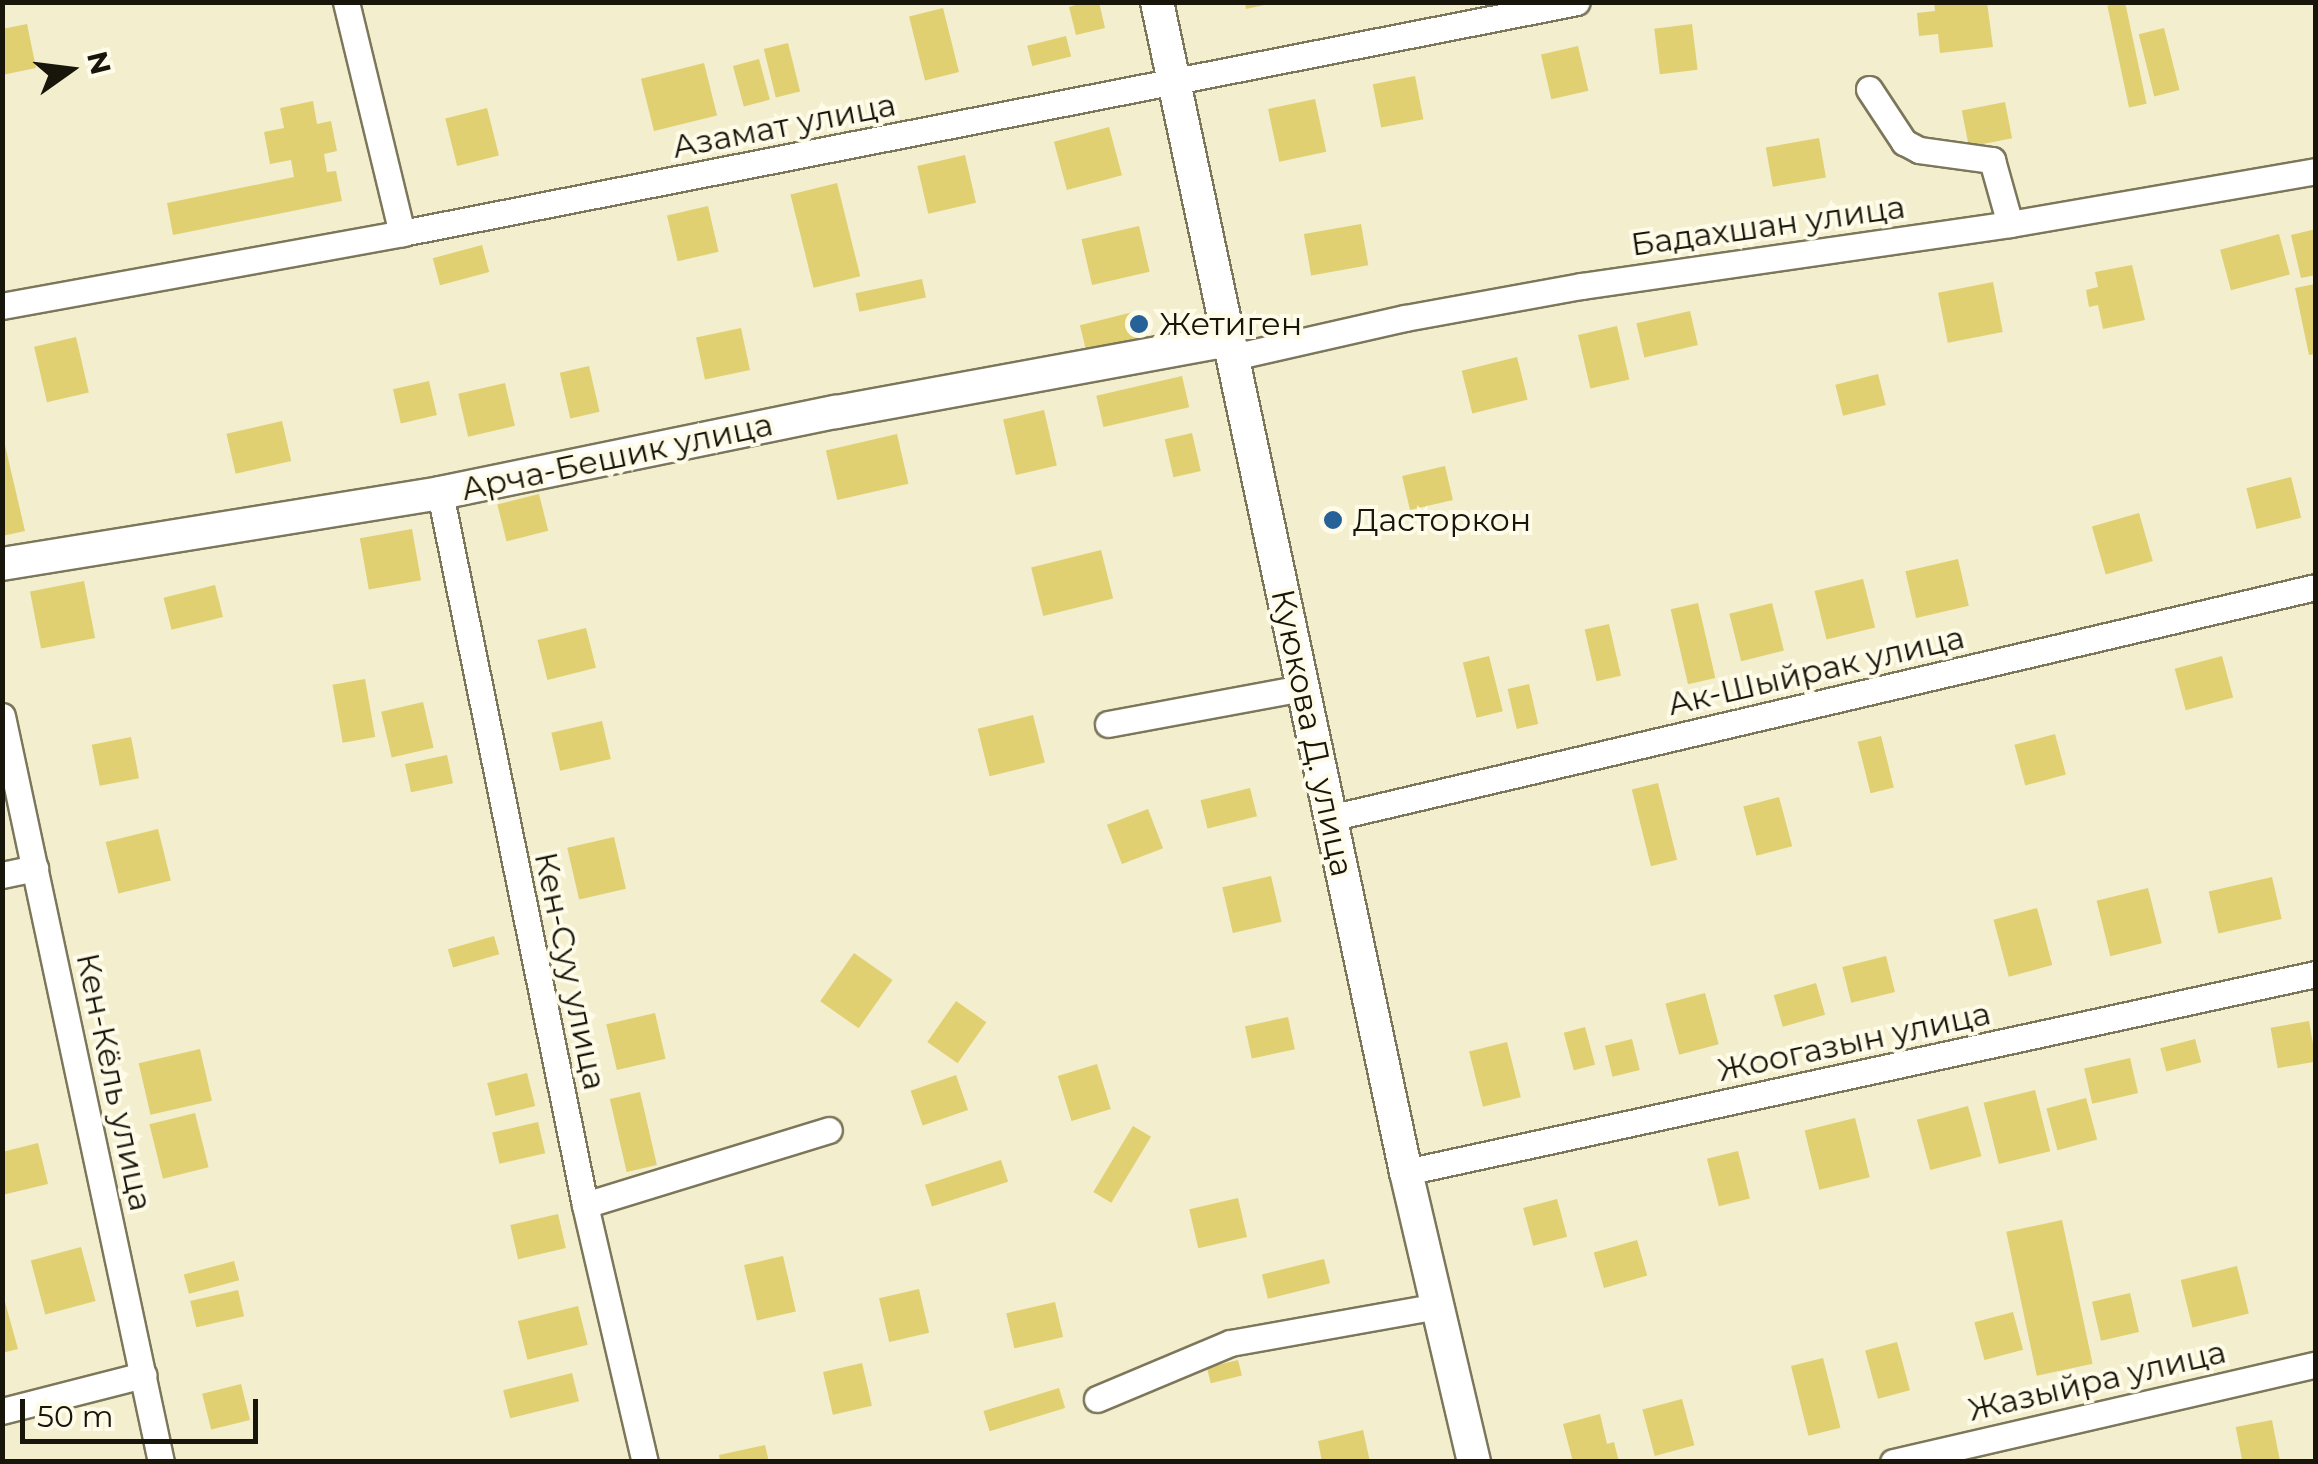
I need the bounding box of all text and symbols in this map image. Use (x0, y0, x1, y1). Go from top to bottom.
north arrow (20, 20, 120, 120)
text: N (80, 48, 118, 78)
street label: Азамат улица (669, 86, 899, 166)
street label: Бадахшан улица (1628, 188, 1908, 264)
place label: Жетиген (1159, 305, 1302, 343)
marker: Жетиген (1128, 313, 1150, 335)
street label: Арча-Бешик улица (458, 405, 776, 509)
place label: Дасторкон (1353, 501, 1531, 539)
marker: Дасторкон (1322, 509, 1344, 531)
street label: Куюкова Д. улица (1263, 586, 1361, 880)
street label: Ак-Шыйрак улица (1664, 618, 1968, 724)
street label: Кен-Суу улица (526, 849, 614, 1093)
street label: Кен-Кёль улица (68, 950, 160, 1214)
street label: Жоогазын улица (1714, 994, 1994, 1090)
street label: Жазыйра улица (1964, 1333, 2230, 1429)
scale bar (25, 1379, 262, 1441)
text: 50 m (37, 1398, 114, 1435)

